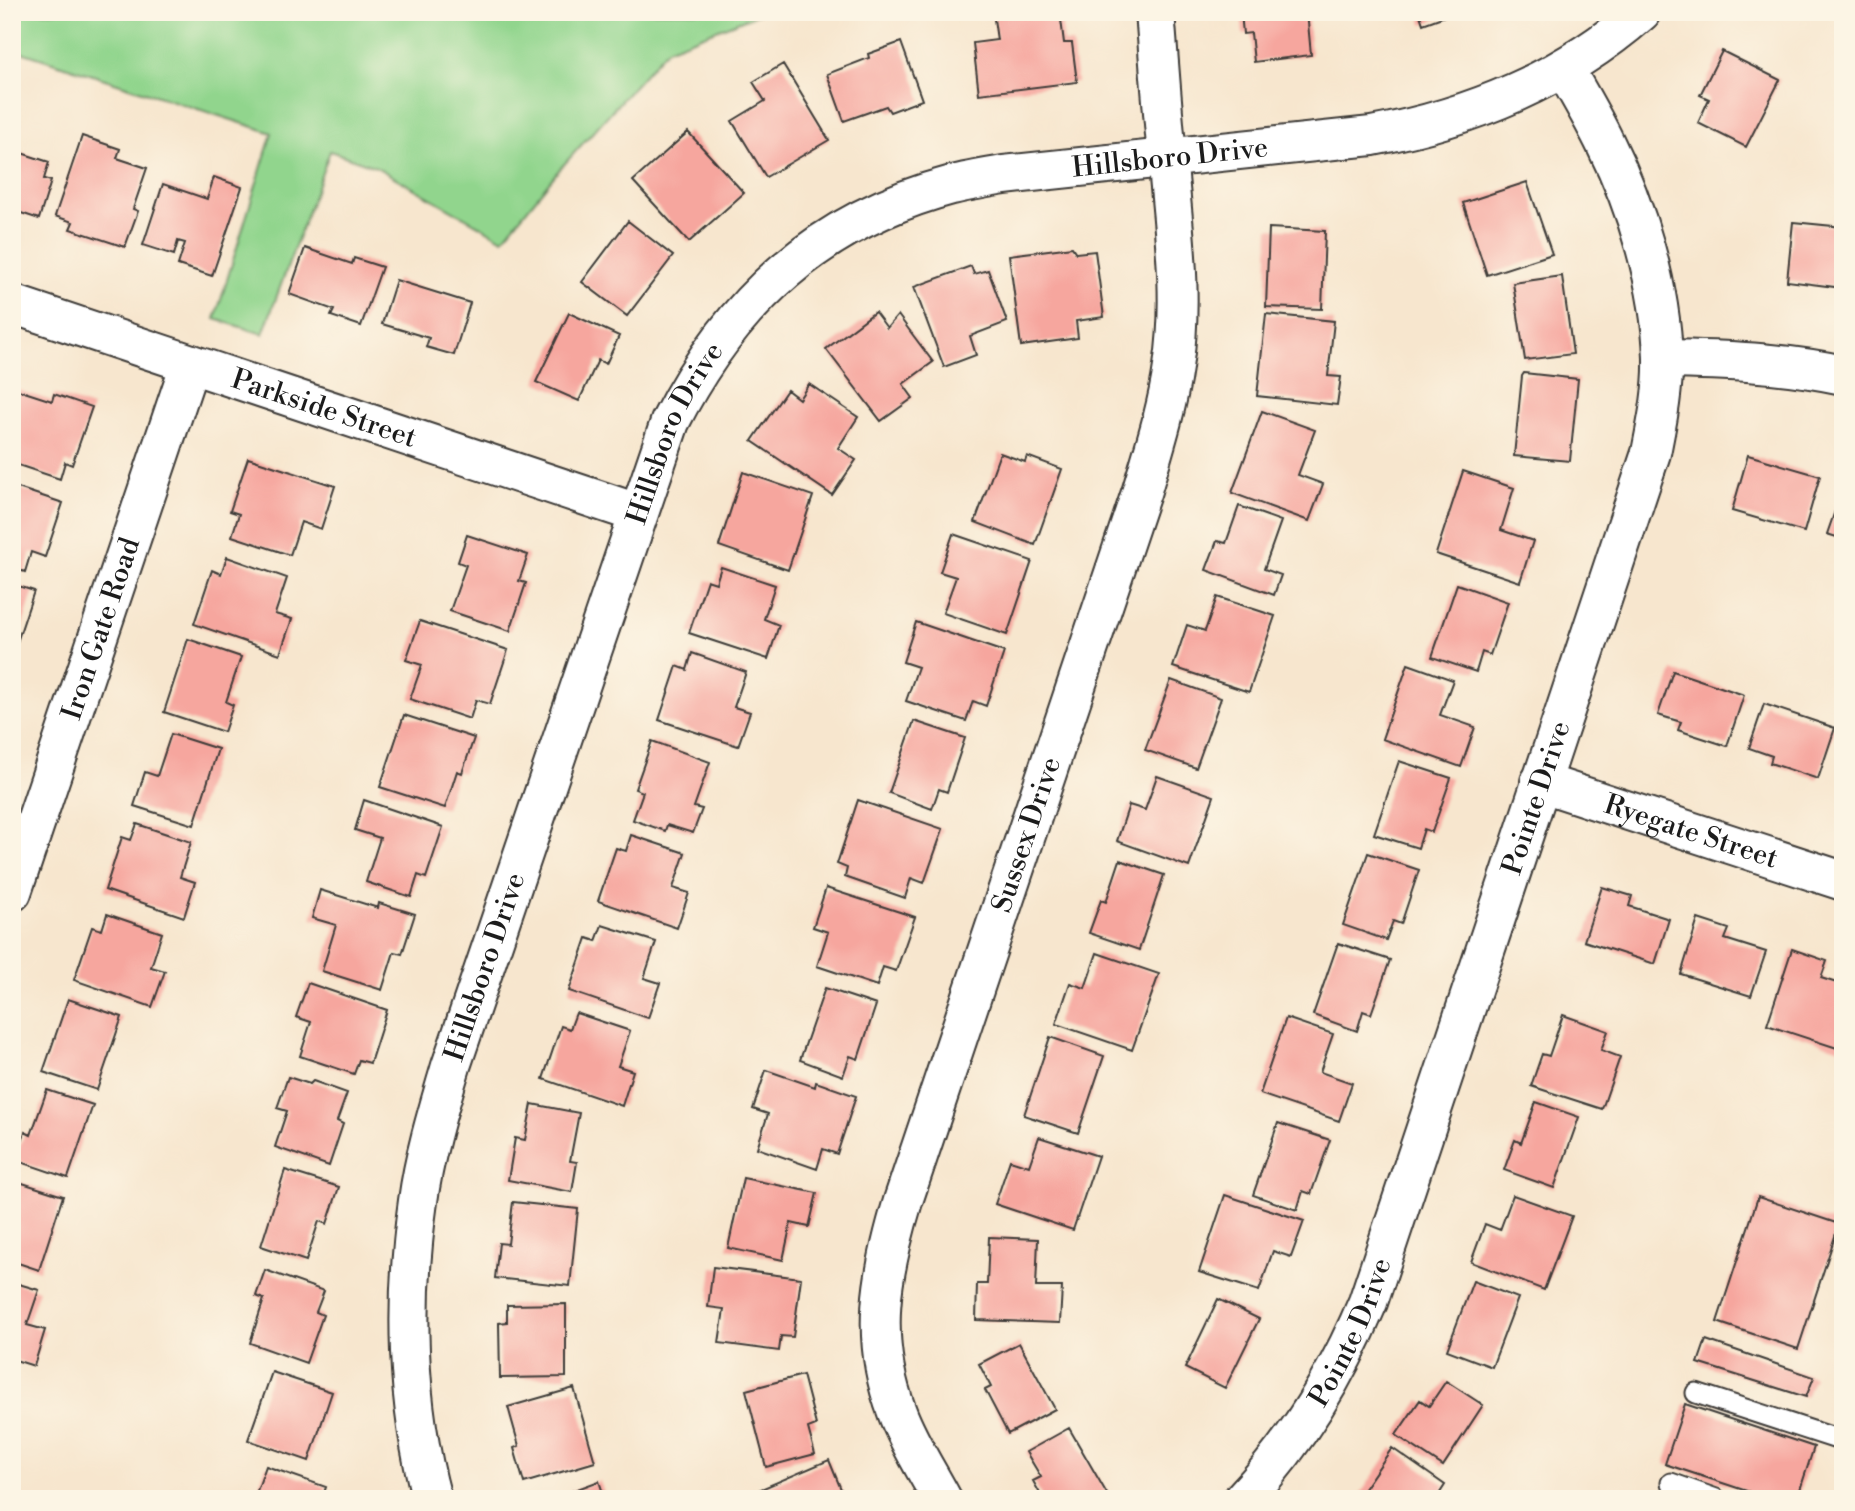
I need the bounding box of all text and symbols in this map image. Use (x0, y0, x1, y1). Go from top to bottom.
street label: Hillsboro Drive (1070, 130, 1270, 185)
street label: Hillsboro Drive (619, 335, 731, 529)
street label: Parkside Street (227, 361, 421, 456)
street label: Iron Gate Road (54, 533, 148, 724)
street label: Pointe Drive (1494, 717, 1578, 879)
street label: Sussex Drive (984, 752, 1069, 917)
street label: Ryegate Street (1600, 787, 1783, 876)
street label: Hillsboro Drive (436, 868, 533, 1066)
street label: Pointe Drive (1301, 1253, 1399, 1413)

